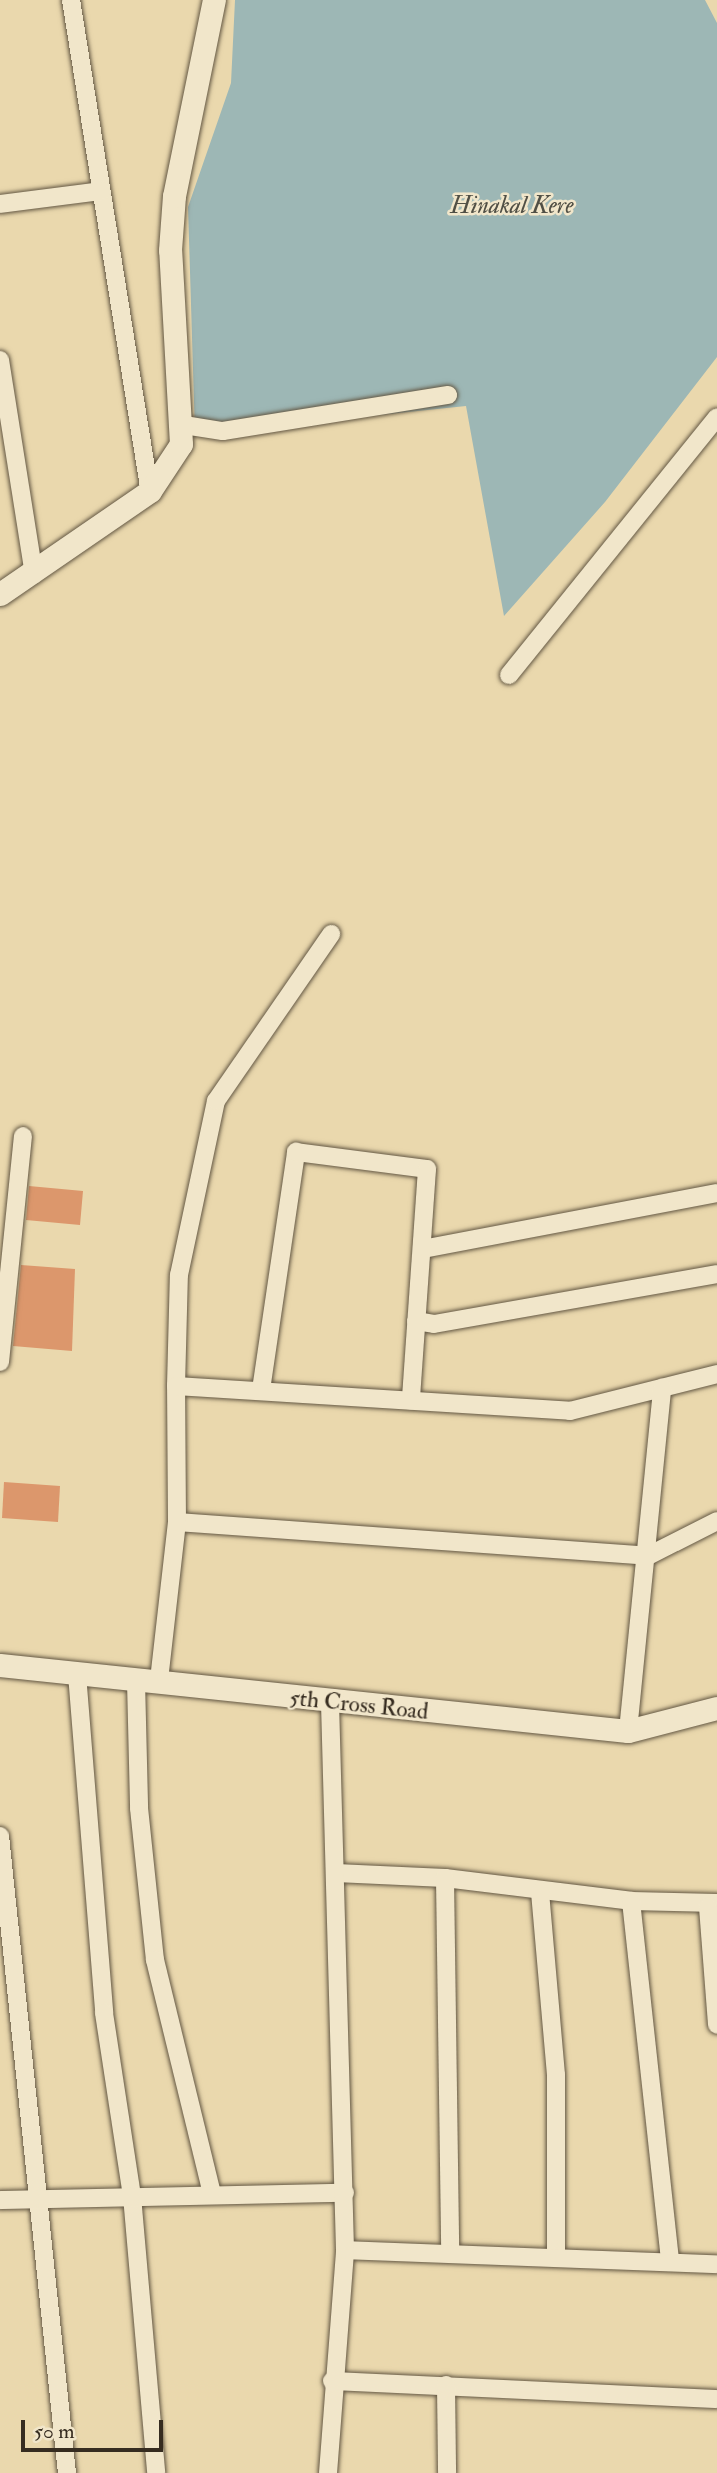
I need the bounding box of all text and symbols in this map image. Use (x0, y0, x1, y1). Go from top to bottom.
water label: Hinakal Kere (450, 192, 574, 220)
street label: 5th Cross Road (288, 1684, 430, 1726)
scale bar (24, 2406, 166, 2450)
text: 50 m (34, 2418, 75, 2445)

